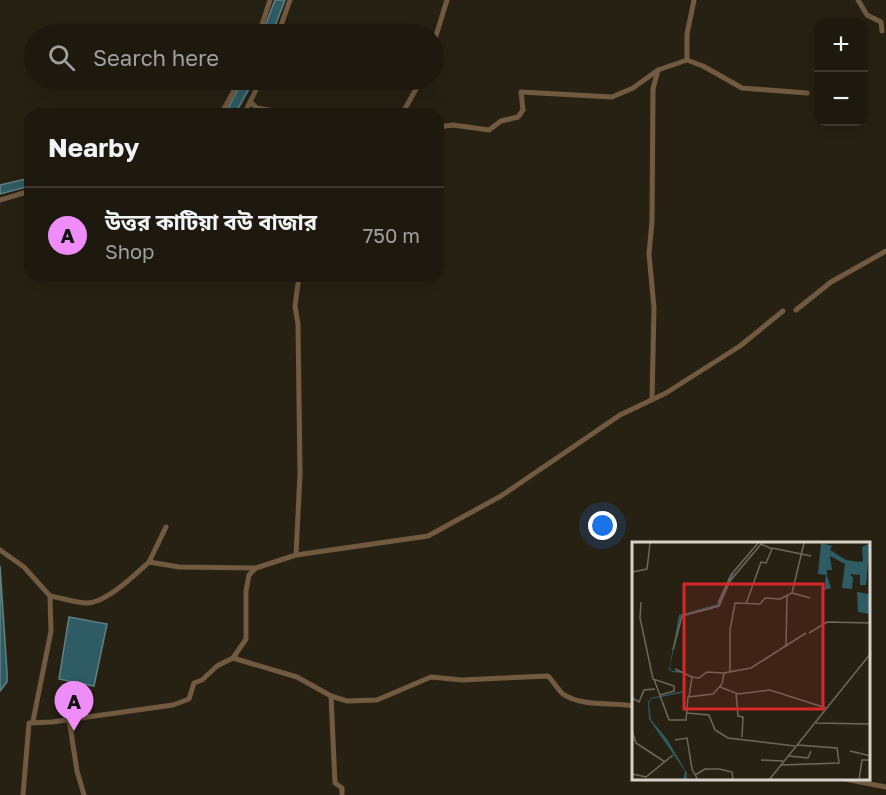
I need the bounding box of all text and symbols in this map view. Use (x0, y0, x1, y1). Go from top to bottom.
map controls (814, 18, 868, 126)
button: + (814, 18, 868, 72)
search box (24, 24, 444, 90)
icon: search (45, 41, 78, 74)
text: Search here (93, 44, 219, 71)
button: − (814, 72, 868, 126)
text: Nearby (48, 132, 139, 163)
text: উত্তর কাটিয়া বউ বাজার (105, 208, 317, 235)
text: A (60, 223, 75, 247)
text: 750 m (363, 223, 420, 247)
text: Shop (105, 239, 154, 263)
your location (588, 511, 617, 540)
inset map (632, 542, 871, 780)
pin: A (54, 682, 94, 731)

